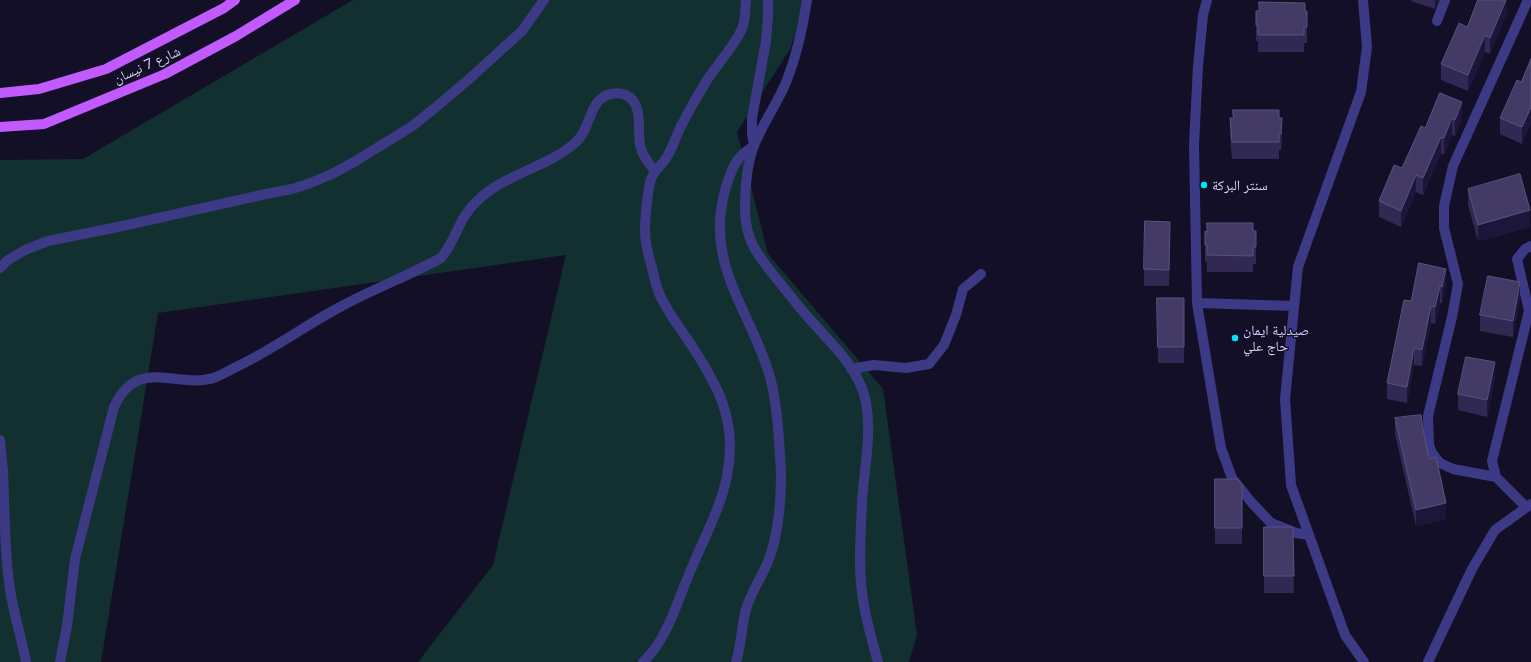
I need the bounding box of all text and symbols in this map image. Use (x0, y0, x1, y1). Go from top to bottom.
street label: شارع 7 نيسان (111, 43, 183, 87)
place label: سنتر البركة (1212, 177, 1268, 193)
marker: سنتر البركة (1199, 180, 1209, 190)
place label: صيدلية ايمان حاج علي (1243, 322, 1309, 354)
marker: صيدلية ايمان حاج علي (1230, 333, 1240, 343)

